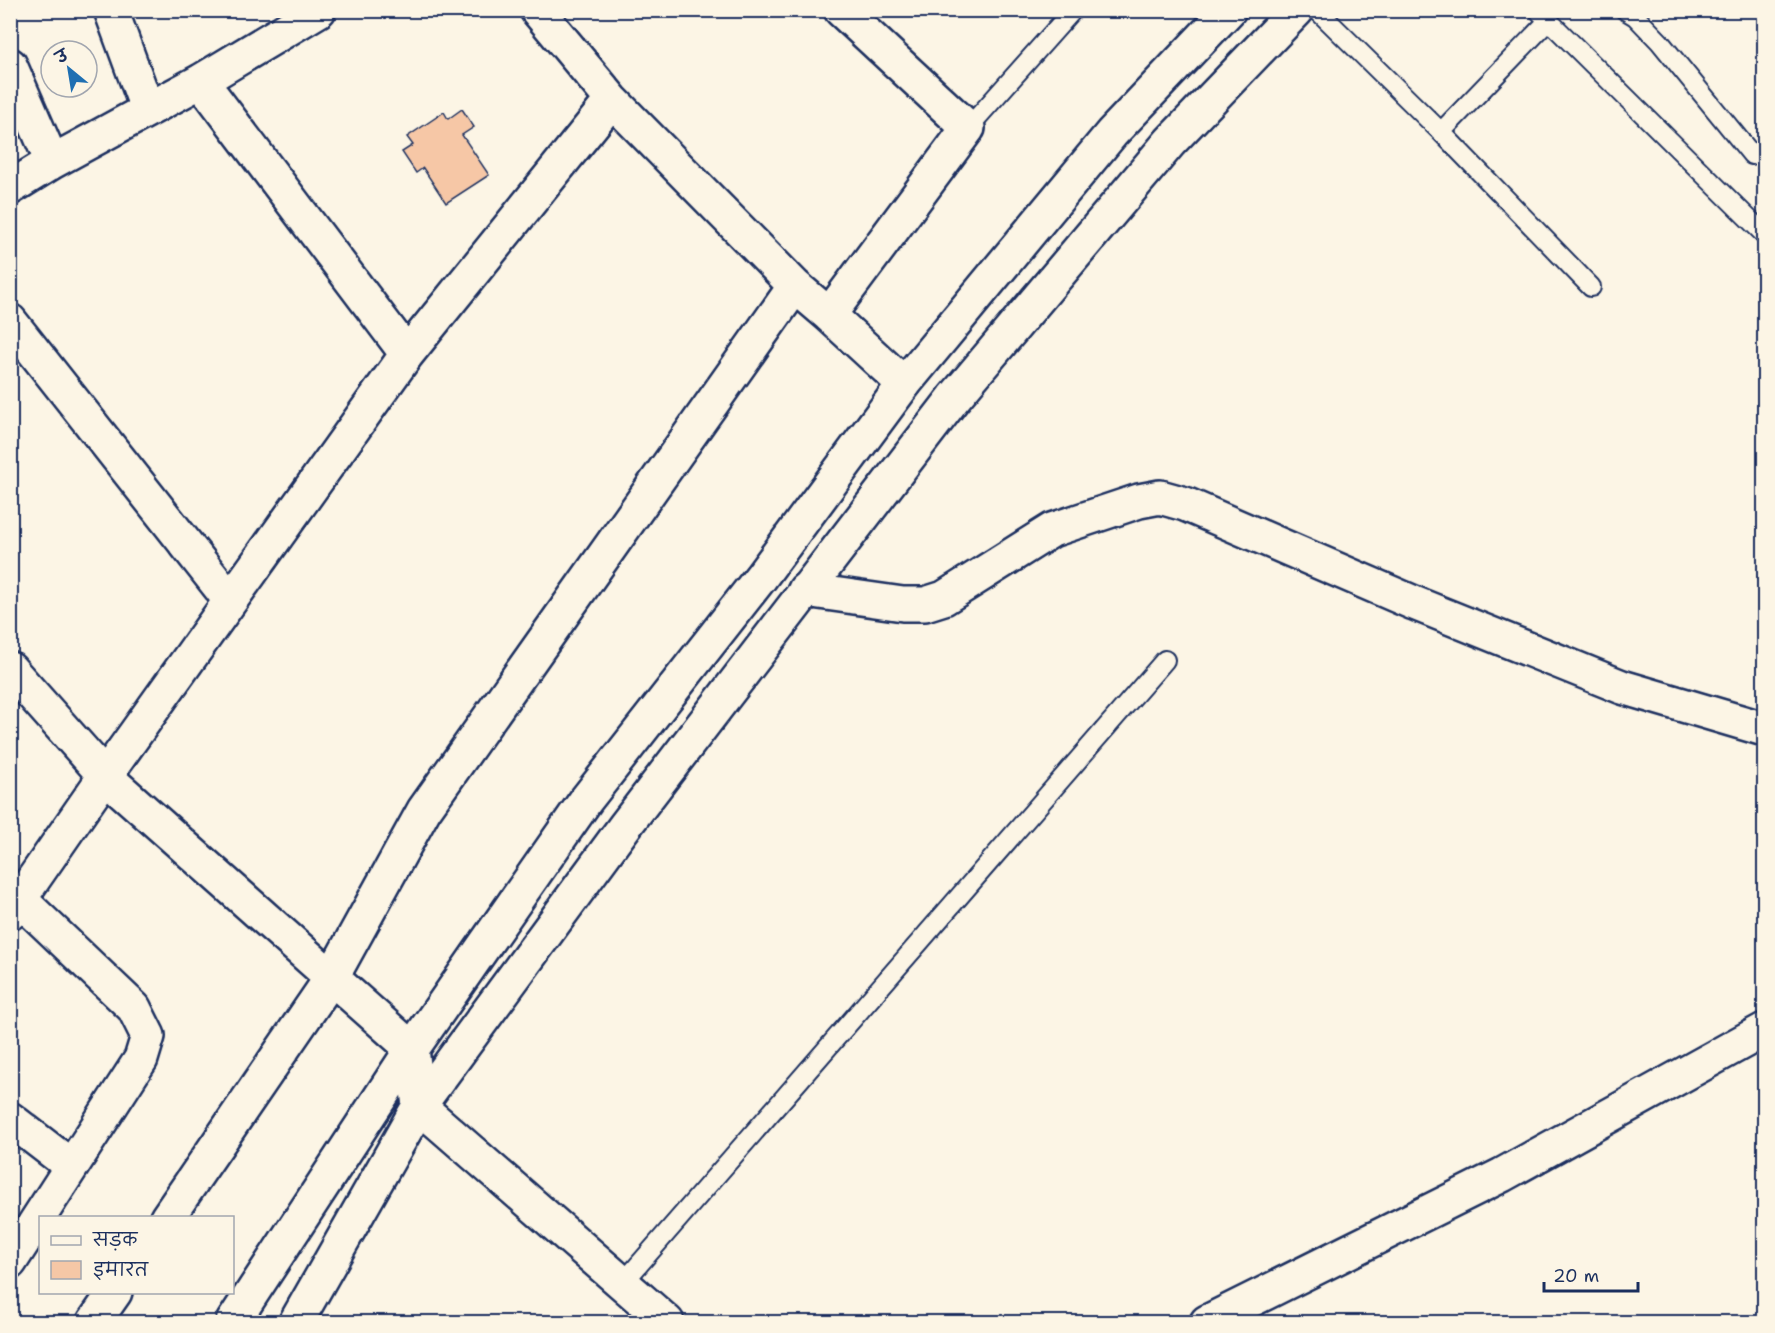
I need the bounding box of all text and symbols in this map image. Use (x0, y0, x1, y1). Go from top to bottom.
north arrow (39, 39, 99, 99)
text: उ (50, 44, 73, 69)
legend (39, 1216, 234, 1294)
text: सड़क (92, 1228, 138, 1252)
scale bar (1544, 1255, 1638, 1293)
text: इमारत (93, 1258, 149, 1282)
text: 20 m (1553, 1264, 1599, 1288)

